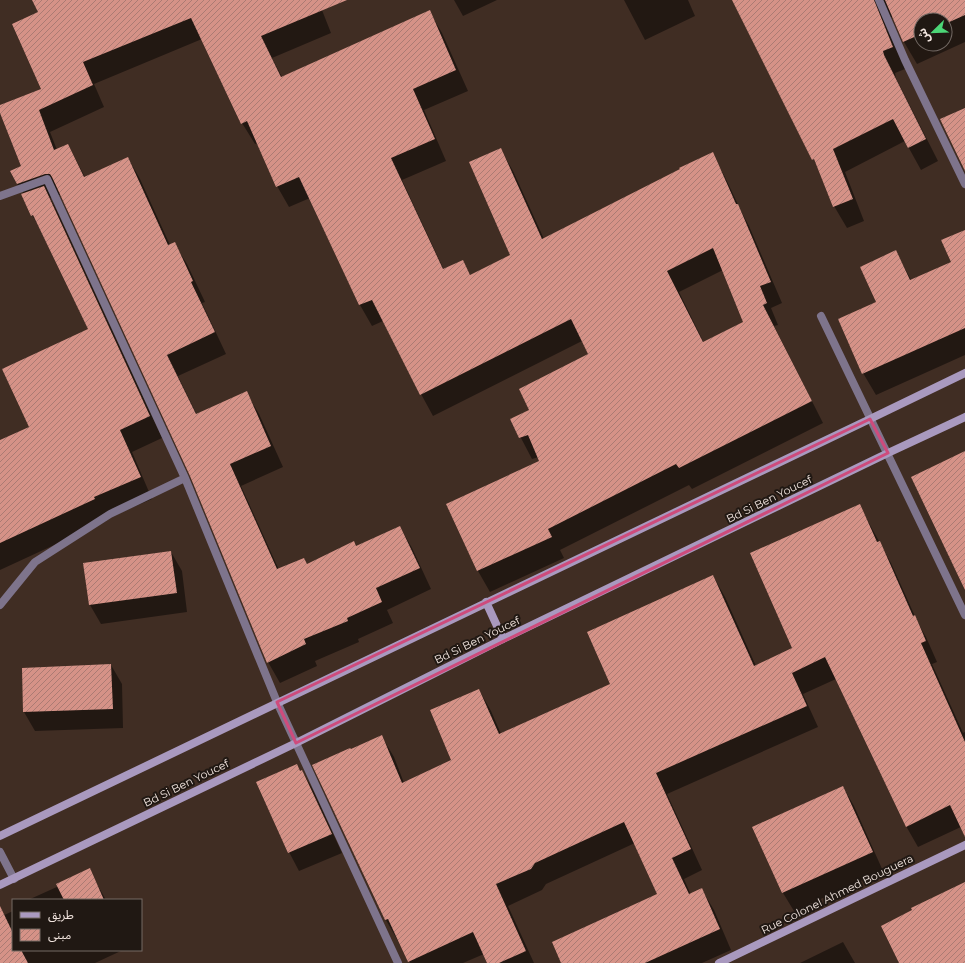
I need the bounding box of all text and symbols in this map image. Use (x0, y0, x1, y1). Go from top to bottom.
north arrow (913, 12, 953, 52)
text: ش (914, 26, 933, 46)
street label: Bd Si Ben Youcef (724, 472, 815, 526)
street label: Bd Si Ben Youcef (432, 613, 523, 667)
street label: Bd Si Ben Youcef (141, 756, 232, 810)
street label: Rue Colonel Ahmed Bouguera (759, 851, 915, 937)
legend (12, 899, 142, 951)
text: طريق (48, 907, 74, 923)
text: مبنى (48, 927, 71, 942)

